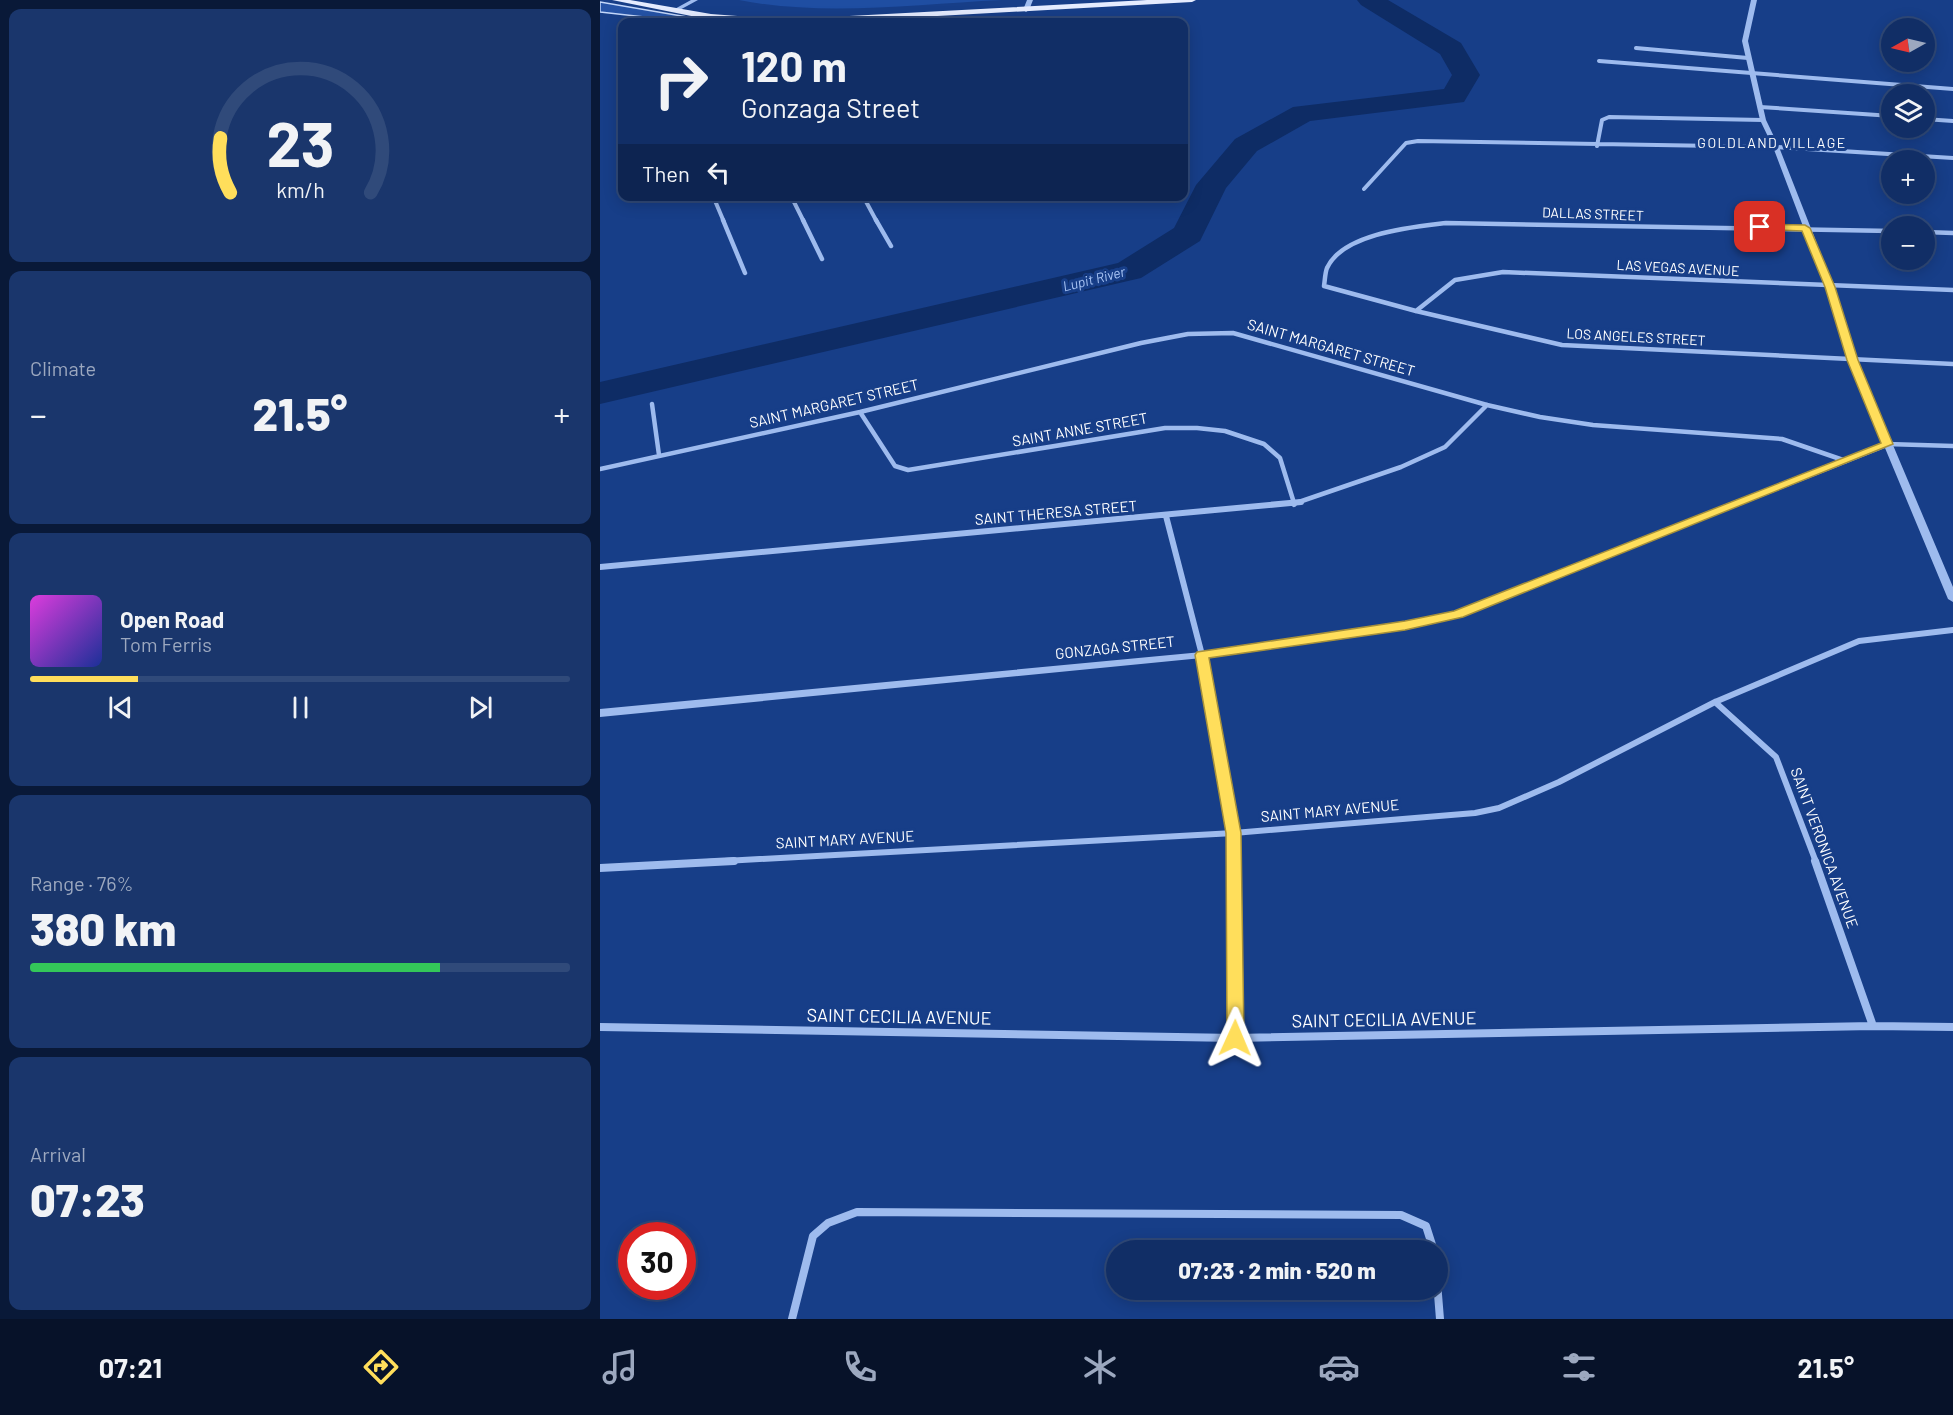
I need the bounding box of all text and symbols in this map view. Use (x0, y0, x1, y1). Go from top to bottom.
north arrow (1881, 18, 1935, 72)
map controls (1881, 18, 1935, 270)
text: 120 m (741, 40, 847, 90)
icon: right (642, 42, 720, 120)
button: layers (1881, 84, 1935, 138)
text: Gonzaga Street (741, 91, 920, 123)
text: 23 (266, 105, 334, 179)
district label: GOLDLAND VILLAGE (1697, 134, 1847, 151)
button: + (1881, 150, 1935, 204)
icon: left (702, 156, 735, 189)
text: Then (642, 160, 690, 186)
text: km/h (276, 177, 324, 202)
pin (1734, 201, 1785, 252)
street label: DALLAS STREET (1542, 203, 1644, 224)
icon: arrive (1743, 210, 1776, 243)
button: − (1881, 216, 1935, 270)
street label: LAS VEGAS AVENUE (1616, 256, 1740, 279)
water label: Lupit River (1061, 262, 1128, 294)
street label: SAINT MARGARET STREET (1245, 314, 1417, 380)
street label: LOS ANGELES STREET (1566, 324, 1706, 349)
text: Climate (30, 356, 96, 380)
street label: SAINT MARGARET STREET (747, 375, 920, 431)
text: 21.5° (253, 386, 347, 440)
text: − (30, 394, 47, 434)
text: + (554, 394, 570, 434)
street label: SAINT ANNE STREET (1011, 408, 1149, 450)
street label: SAINT THERESA STREET (974, 496, 1138, 528)
text: Open Road (120, 606, 224, 632)
text: Tom Ferris (120, 632, 212, 656)
street label: GONZAGA STREET (1054, 632, 1175, 662)
icon: previous (104, 691, 137, 724)
icon: pause (284, 691, 317, 724)
icon: next (464, 691, 497, 724)
street label: SAINT VERONICA AVENUE (1787, 765, 1862, 931)
street label: SAINT MARY AVENUE (1260, 795, 1400, 825)
street label: SAINT MARY AVENUE (775, 826, 915, 852)
text: Range · 76% (30, 871, 134, 895)
text: 380 km (30, 901, 176, 955)
street label: SAINT CECILIA AVENUE (806, 1003, 992, 1029)
position arrow (1203, 1006, 1267, 1070)
street label: SAINT CECILIA AVENUE (1291, 1006, 1477, 1032)
text: Arrival (30, 1142, 86, 1166)
text: 07:23 (30, 1172, 145, 1226)
speed limit sign: 30 (618, 1222, 696, 1300)
text: 07:23 · 2 min · 520 m (1178, 1257, 1376, 1283)
icon: directions (360, 1346, 402, 1388)
icon: music (599, 1346, 641, 1388)
icon: phone (839, 1346, 881, 1388)
icon: climate (1079, 1346, 1121, 1388)
icon: car (1318, 1346, 1360, 1388)
icon: filters (1558, 1346, 1600, 1388)
text: 07:21 (99, 1351, 162, 1383)
text: 21.5° (1798, 1351, 1854, 1383)

